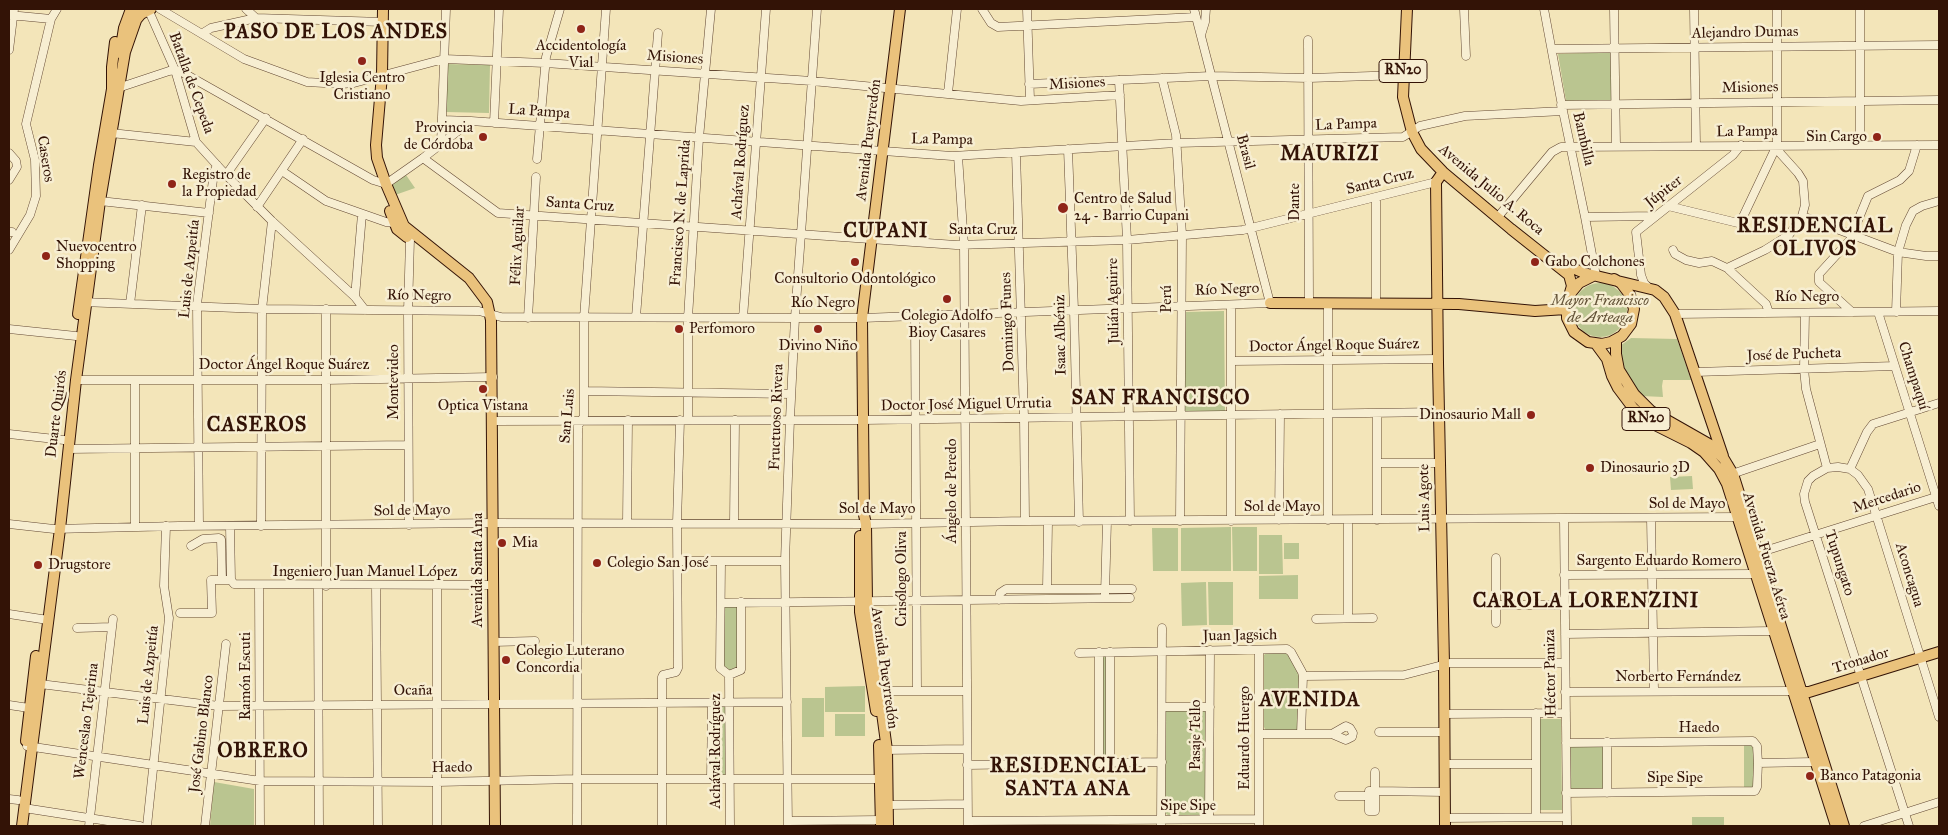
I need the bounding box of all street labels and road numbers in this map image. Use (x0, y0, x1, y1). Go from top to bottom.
street label: Alejandro Dumas (1692, 23, 1798, 43)
street label: Batalla de Cepeda (164, 30, 218, 136)
street label: Misiones (646, 47, 704, 69)
road number: RN20 (1379, 59, 1427, 82)
street label: Misiones (1048, 74, 1106, 94)
street label: Avenida Pueyrredón (853, 78, 885, 202)
street label: Misiones (1722, 79, 1778, 97)
street label: La Pampa (508, 101, 570, 123)
street label: Achával Rodríguez (728, 104, 754, 220)
street label: Bambilla (1568, 110, 1598, 168)
street label: La Pampa (1315, 115, 1377, 135)
street label: La Pampa (1716, 122, 1778, 142)
street label: La Pampa (911, 130, 973, 150)
street label: Brasil (1232, 133, 1258, 171)
street label: Caseros (32, 134, 58, 184)
street label: Francisco N. de Laprida (667, 139, 695, 287)
street label: Avenida Julio A. Roca (1435, 141, 1547, 239)
street label: Santa Cruz (1344, 165, 1416, 199)
street label: Júpiter (1642, 172, 1686, 212)
street label: Dante (1286, 183, 1304, 221)
street label: Santa Cruz (545, 194, 615, 216)
street label: Félix Aguilar (507, 206, 529, 286)
street label: Luis de Azpeitía (176, 219, 204, 319)
street label: Santa Cruz (949, 221, 1017, 239)
street label: Julián Aguirre (1104, 258, 1124, 344)
street label: Domingo Funes (997, 272, 1019, 372)
street label: Río Negro (1194, 280, 1260, 300)
street label: Perú (1158, 285, 1176, 313)
street label: Río Negro (387, 286, 451, 306)
street label: Río Negro (1775, 288, 1839, 306)
street label: Río Negro (791, 294, 855, 312)
street label: Isaac Albéniz (1051, 294, 1071, 376)
street label: Doctor Ángel Roque Suárez (1248, 336, 1420, 356)
street label: Champaquí (1894, 340, 1932, 412)
street label: Montevideo (385, 344, 403, 420)
street label: José de Pucheta (1746, 344, 1842, 366)
street label: Doctor Ángel Roque Suárez (199, 356, 369, 374)
street label: Fructuoso Rivera (766, 363, 788, 471)
street label: Duarte Quirós (43, 369, 71, 459)
street label: San Luis (557, 388, 579, 444)
street label: Doctor José Miguel Urrutia (880, 395, 1052, 415)
road number: RN20 (1622, 408, 1670, 430)
street label: Ángelo de Peredo (943, 439, 961, 543)
street label: Luis Agote (1415, 464, 1435, 532)
street label: Mercedario (1851, 478, 1923, 518)
street label: Avenida Fuerza Aérea (1738, 490, 1794, 622)
street label: Sol de Mayo (1649, 495, 1725, 513)
street label: Sol de Mayo (1244, 498, 1320, 516)
street label: Sol de Mayo (839, 500, 915, 518)
street label: Sol de Mayo (373, 501, 451, 521)
street label: Avenida Santa Ana (469, 513, 487, 627)
street label: Tupungato (1820, 528, 1858, 598)
street label: Crisólogo Oliva (893, 531, 911, 627)
street label: Aconcagua (1891, 541, 1927, 609)
street label: Sargento Eduardo Romero (1577, 552, 1741, 570)
street label: Ingeniero Juan Manuel López (273, 563, 457, 581)
street label: Avenida Pueyrredón (867, 606, 901, 730)
street label: Luis de Azpeitía (135, 625, 163, 725)
street label: Juan Jagsich (1203, 626, 1277, 646)
street label: Héctor Paniza (1541, 629, 1561, 717)
street label: Ramón Escuti (237, 632, 255, 720)
street label: Tronador (1830, 644, 1892, 678)
street label: Wenceslao Tejerina (71, 662, 103, 780)
street label: Norberto Fernández (1615, 668, 1741, 686)
street label: José Gabino Blanco (186, 674, 218, 794)
street label: Ocaña (394, 682, 432, 700)
street label: Eduardo Huergo (1236, 686, 1254, 790)
street label: Achával Rodríguez (707, 693, 725, 809)
street label: Pasaje Tello (1187, 700, 1205, 770)
street label: Haedo (1679, 719, 1719, 737)
street label: Haedo (431, 759, 473, 777)
street label: Sipe Sipe (1647, 769, 1703, 787)
street label: Sipe Sipe (1160, 797, 1216, 815)

